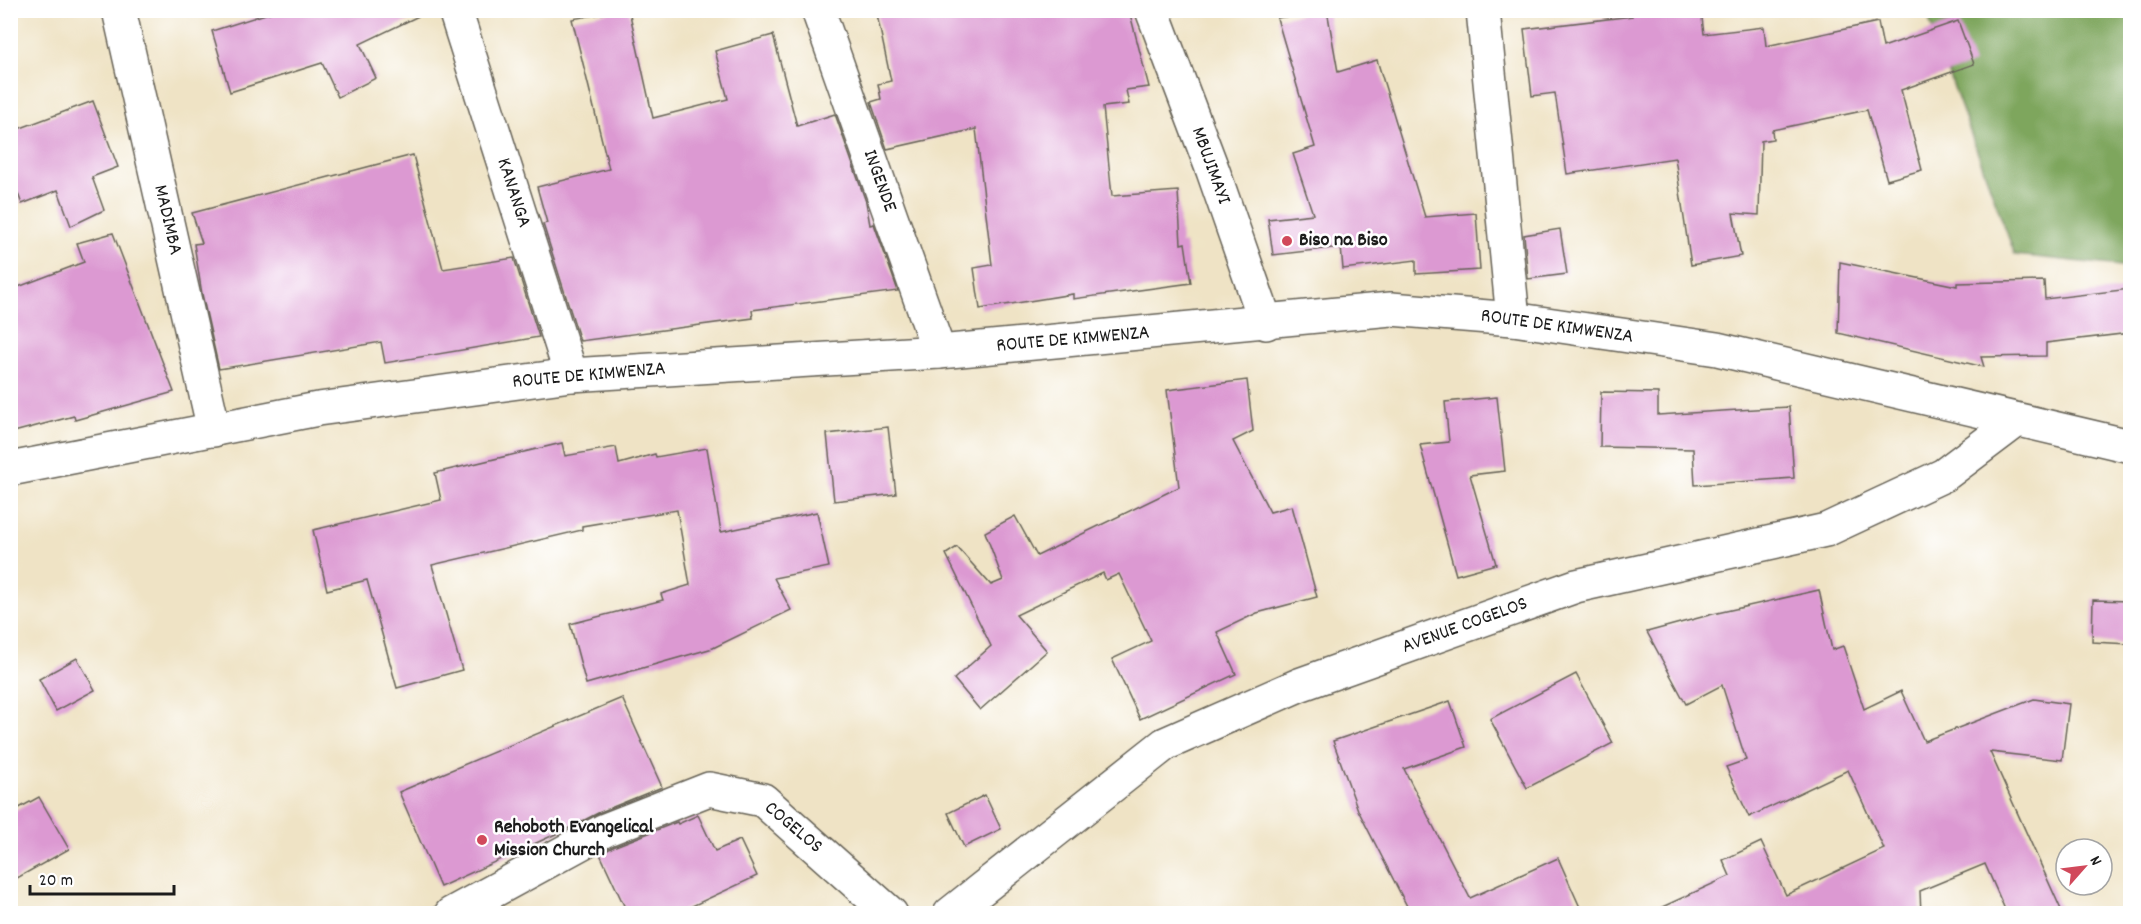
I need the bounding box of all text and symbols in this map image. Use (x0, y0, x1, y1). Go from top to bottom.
street label: MBUJIMAYI (1183, 123, 1237, 209)
street label: INGENDE (855, 146, 903, 216)
street label: KANANGA (489, 154, 537, 232)
street label: MADIMBA (145, 182, 189, 258)
place label: Biso na Biso (1299, 227, 1388, 255)
marker: Biso na Biso (1280, 234, 1294, 248)
street label: ROUTE DE KIMWENZA (1479, 302, 1635, 352)
street label: ROUTE DE KIMWENZA (995, 319, 1151, 361)
street label: ROUTE DE KIMWENZA (511, 355, 667, 397)
street label: AVENUE COGELOS (1398, 590, 1532, 662)
street label: COGELOS (758, 795, 828, 861)
place label: Rehoboth Evangelical Mission Church (494, 814, 654, 865)
marker: Rehoboth Evangelical Mission Church (475, 833, 489, 847)
north arrow (2054, 837, 2114, 897)
text: N (2083, 852, 2107, 870)
scale bar (30, 858, 174, 896)
text: 20 m (39, 869, 73, 894)

